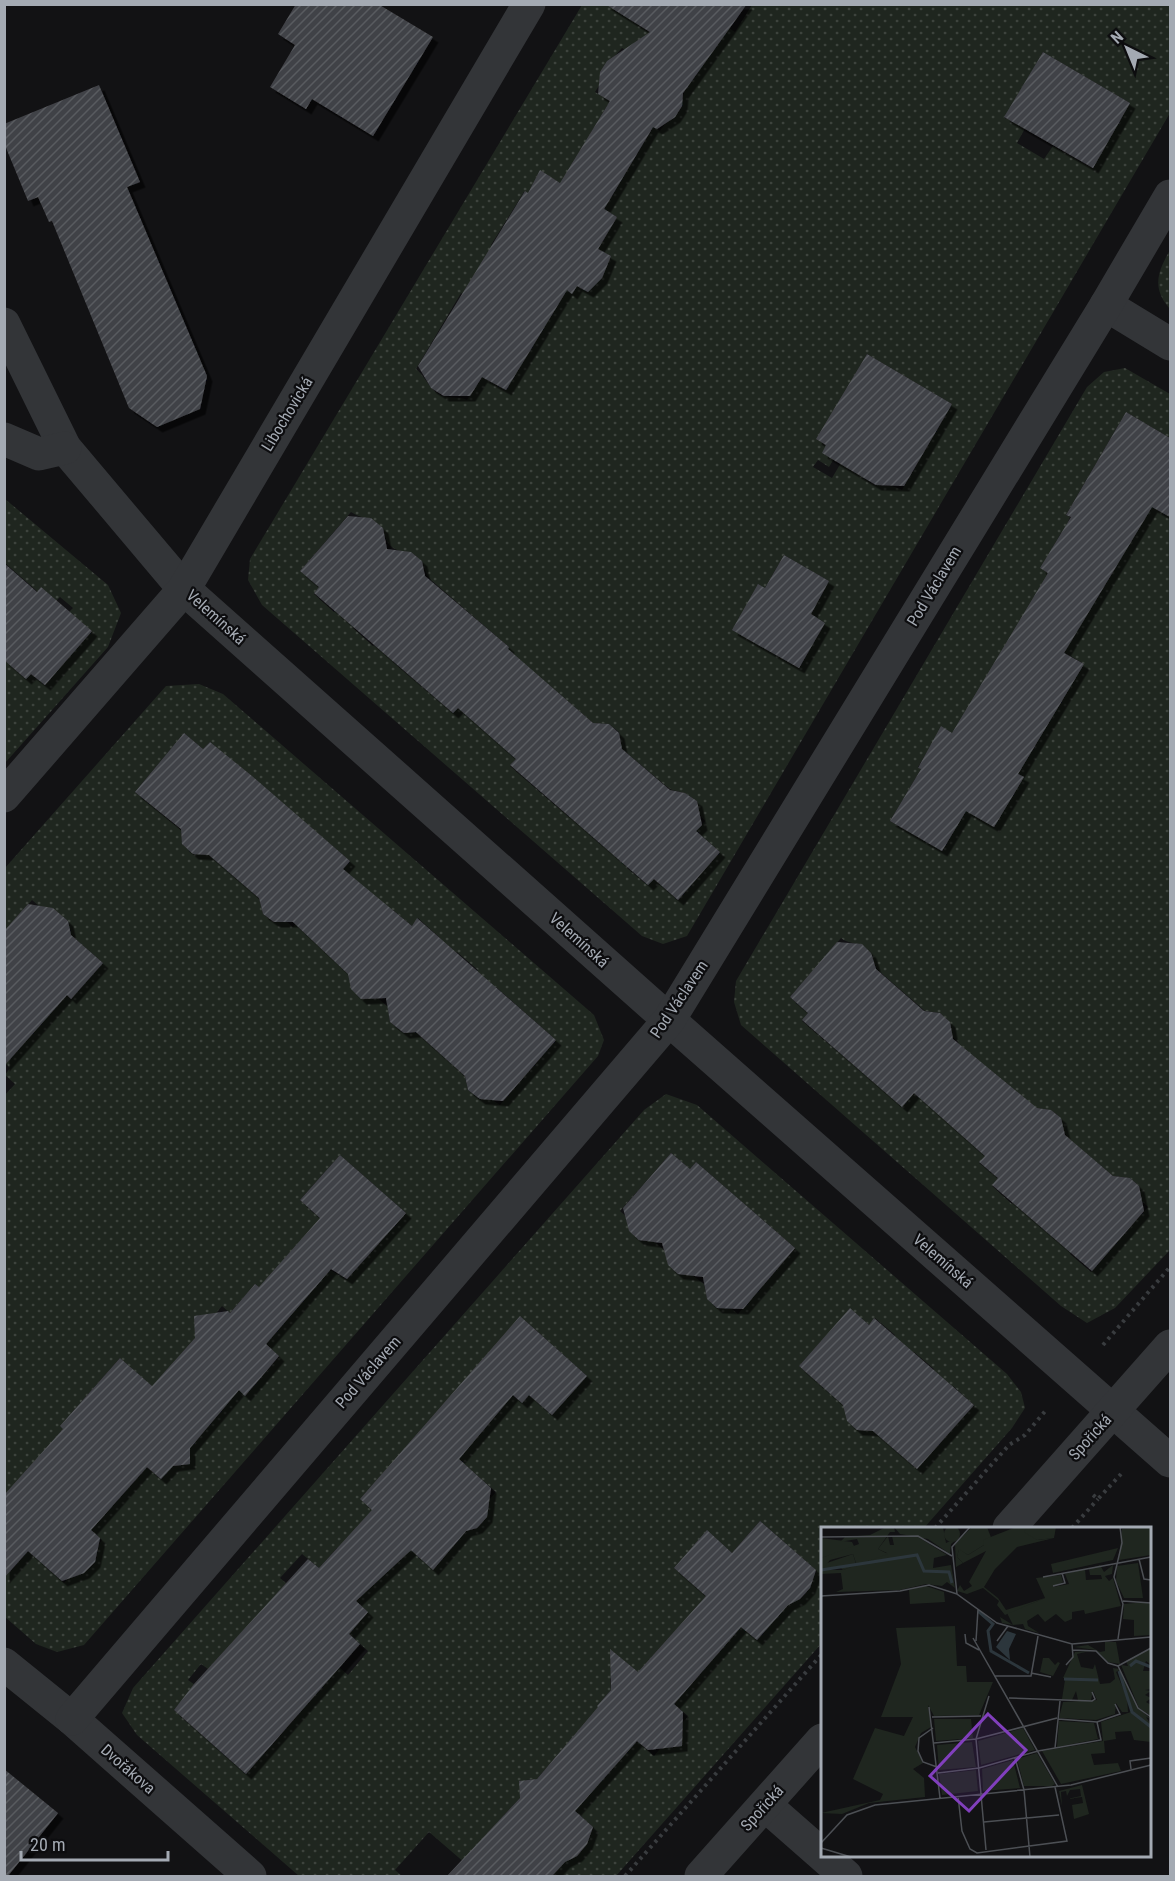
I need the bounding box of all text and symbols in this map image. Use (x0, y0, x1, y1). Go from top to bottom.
north arrow (1097, 18, 1157, 78)
text: N (1107, 27, 1127, 48)
street label: Libochovická (257, 374, 317, 454)
street label: Pod Václavem (903, 543, 965, 629)
street label: Velemínská (183, 586, 249, 648)
street label: Velemínská (546, 909, 612, 971)
street label: Pod Václavem (646, 957, 712, 1041)
street label: Velemínská (909, 1230, 977, 1292)
street label: Pod Václavem (331, 1332, 405, 1412)
street label: Spořická (1065, 1410, 1115, 1464)
inset map (821, 1527, 1151, 1857)
street label: Dvořákova (97, 1740, 159, 1798)
street label: Spořická (737, 1781, 787, 1835)
scale bar (21, 1824, 168, 1862)
text: 20 m (30, 1834, 65, 1855)

